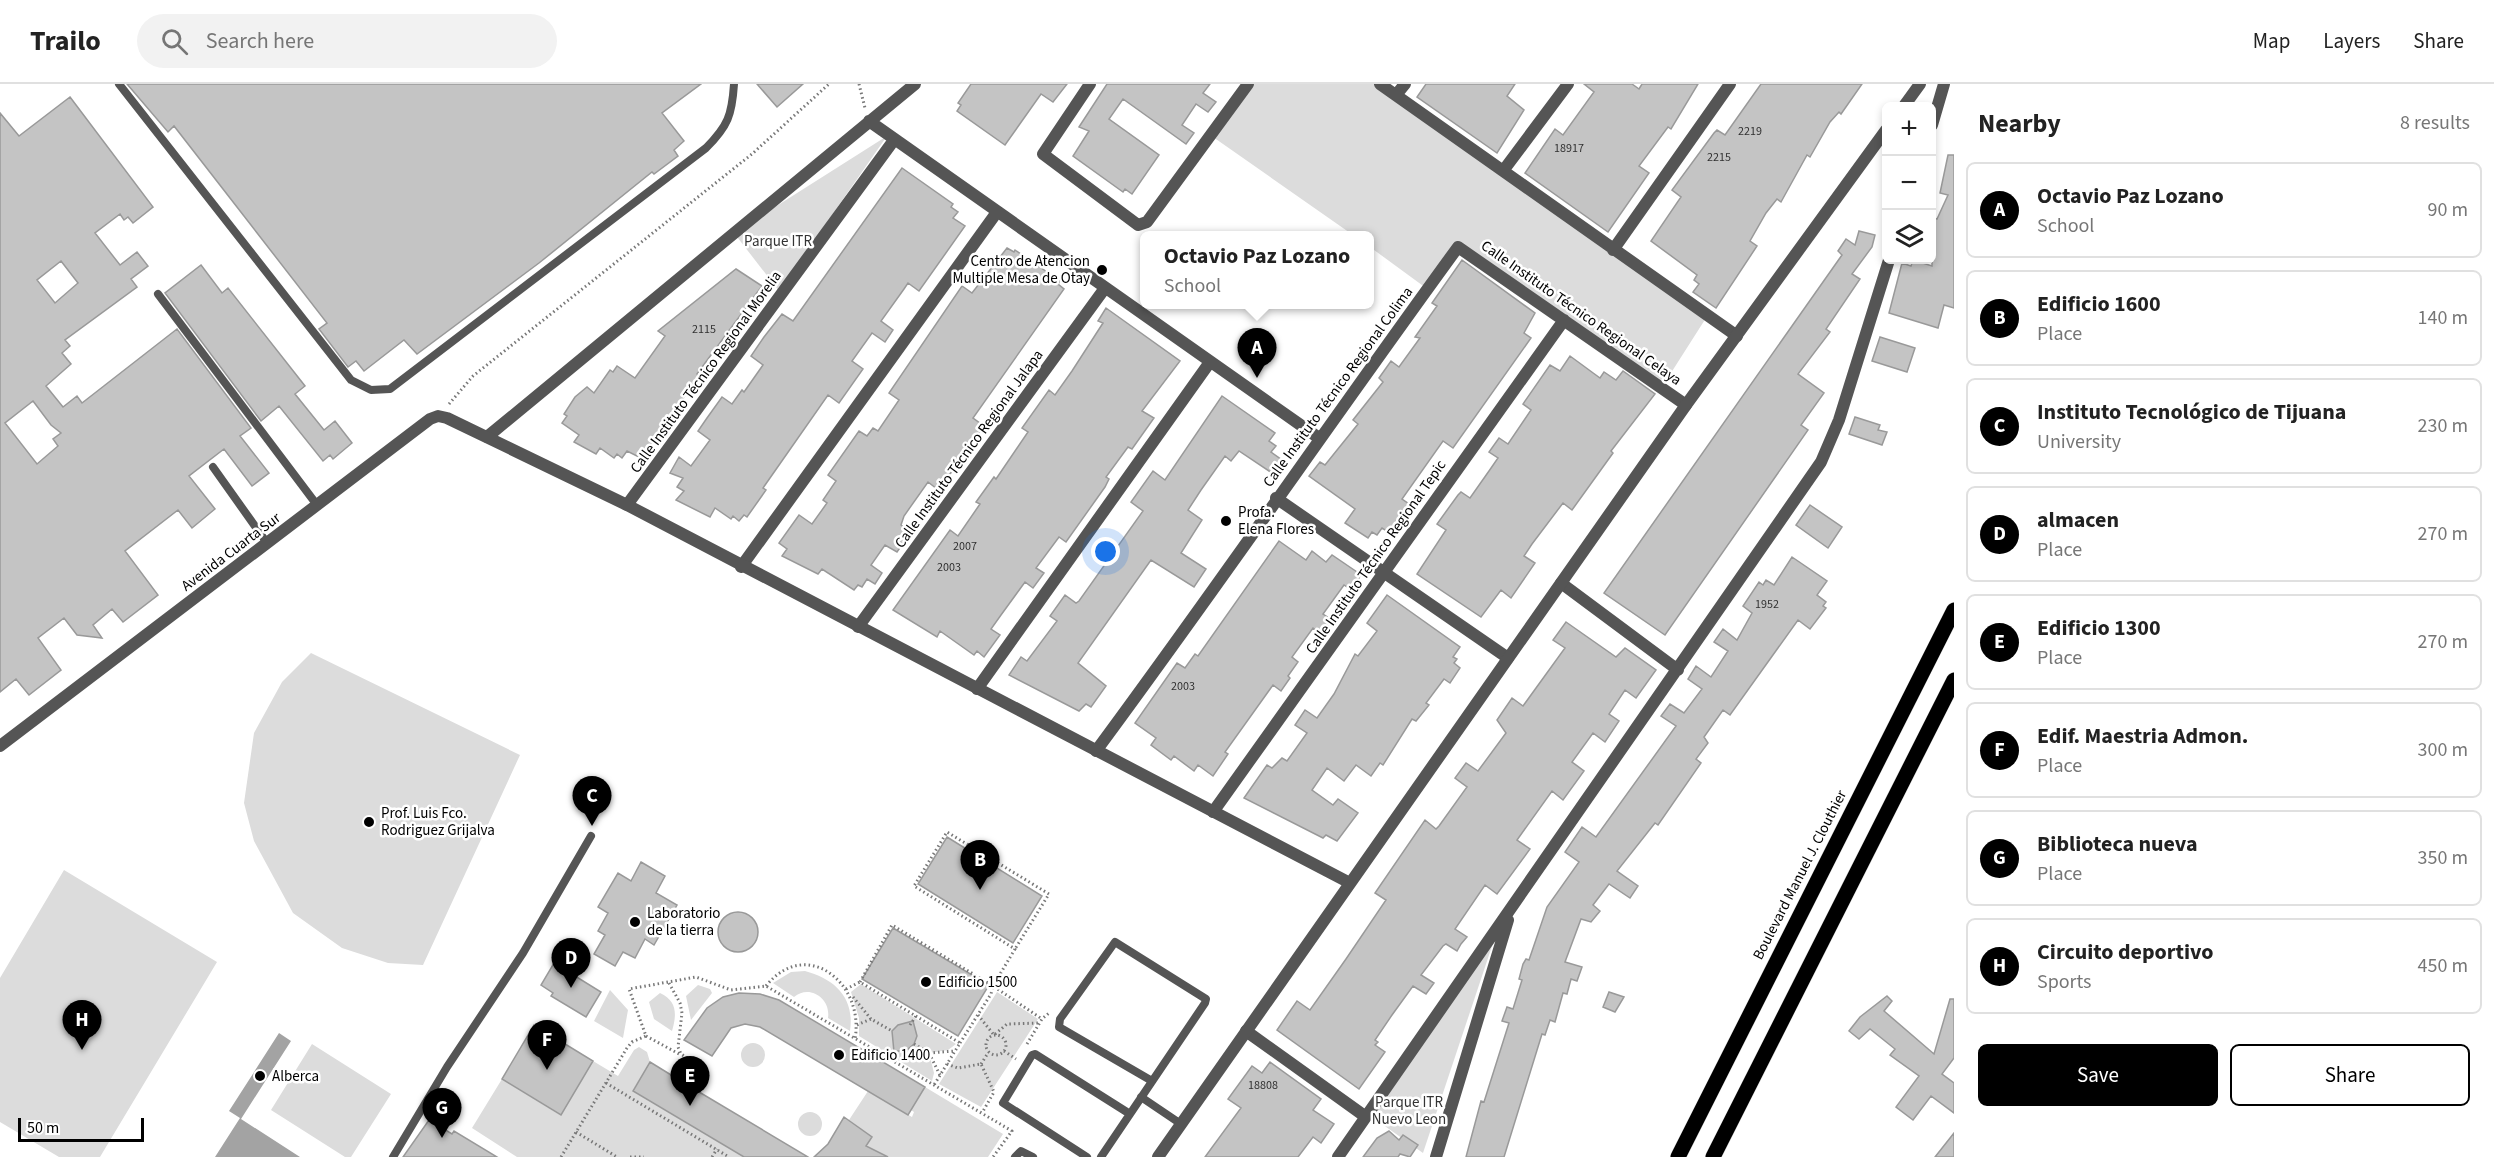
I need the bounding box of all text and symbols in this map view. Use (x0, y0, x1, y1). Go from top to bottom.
search box (137, 14, 557, 68)
text: Trailo (30, 21, 101, 61)
icon: search (158, 25, 191, 58)
text: Search here (206, 25, 314, 57)
text: Map (2253, 26, 2290, 56)
text: Layers (2323, 26, 2380, 56)
text: Share (2413, 26, 2464, 56)
map controls (1882, 102, 1936, 264)
button: + (1882, 102, 1936, 156)
text: Nearby (1978, 105, 2061, 142)
text: 8 results (2400, 109, 2470, 137)
house number: 2219 (1738, 123, 1762, 140)
house number: 18917 (1554, 140, 1584, 157)
house number: 2215 (1707, 149, 1731, 166)
button: − (1882, 156, 1936, 210)
text: Octavio Paz Lozano (2037, 180, 2224, 212)
text: A (1994, 196, 2005, 224)
text: 90 m (2428, 196, 2468, 224)
button: layers (1882, 210, 1936, 264)
text: School (2037, 212, 2094, 240)
park label: Parque ITR (744, 231, 812, 252)
popup (1140, 231, 1374, 309)
street label: Calle Instituto Técnico Regional Celaya (1476, 235, 1686, 391)
text: Octavio Paz Lozano (1164, 240, 1350, 272)
place label: Centro de Atencion Multiple Mesa de Otay (953, 251, 1090, 289)
marker: Centro de Atencion Multiple Mesa de Otay (1095, 263, 1109, 277)
street label: Calle Instituto Técnico Regional Morelia (625, 267, 787, 477)
text: School (1164, 272, 1221, 300)
street label: Calle Instituto Técnico Regional Colima (1258, 283, 1418, 491)
text: Edificio 1600 (2037, 288, 2161, 320)
text: B (1993, 304, 2006, 332)
text: 140 m (2418, 304, 2468, 332)
text: Place (2037, 320, 2082, 348)
house number: 2115 (692, 321, 716, 338)
pin: A (1238, 328, 1276, 378)
street label: Calle Instituto Técnico Regional Jalapa (890, 345, 1048, 553)
text: Instituto Tecnológico de Tijuana (2037, 396, 2346, 428)
text: C (1994, 412, 2005, 440)
text: 230 m (2418, 412, 2468, 440)
text: University (2037, 428, 2121, 456)
street label: Calle Instituto Técnico Regional Tepic (1301, 456, 1451, 658)
place label: Profa. Elena Flores (1238, 502, 1314, 540)
text: almacen (2037, 504, 2119, 536)
street label: Avenida Cuarta Sur (177, 507, 286, 596)
marker: Profa. Elena Flores (1219, 514, 1233, 528)
text: D (1993, 520, 2006, 548)
text: 270 m (2418, 520, 2468, 548)
text: Place (2037, 536, 2082, 564)
your location (1091, 537, 1120, 566)
house number: 2007 (953, 538, 977, 555)
house number: 2003 (937, 559, 961, 576)
house number: 1952 (1755, 596, 1779, 613)
text: Edificio 1300 (2037, 612, 2161, 644)
text: E (1994, 628, 2005, 656)
text: 270 m (2418, 628, 2468, 656)
text: Place (2037, 644, 2082, 672)
house number: 2003 (1171, 678, 1195, 695)
text: Edif. Maestria Admon. (2037, 720, 2248, 752)
text: F (1994, 736, 2005, 764)
text: 300 m (2418, 736, 2468, 764)
text: Place (2037, 752, 2082, 780)
pin: C (572, 776, 612, 826)
street label: Boulevard Manuel J. Clouthier (1748, 786, 1852, 964)
place label: Prof. Luis Fco. Rodriguez Grijalva (381, 803, 495, 841)
marker: Prof. Luis Fco. Rodriguez Grijalva (362, 815, 376, 829)
text: Biblioteca nueva (2037, 828, 2197, 860)
pin: B (960, 840, 1000, 890)
text: G (1993, 844, 2006, 872)
text: 350 m (2418, 844, 2468, 872)
text: Place (2037, 860, 2082, 888)
place label: Laboratorio de la tierra (647, 903, 721, 941)
marker: Laboratorio de la tierra (628, 915, 642, 929)
text: Circuito deportivo (2037, 936, 2214, 968)
pin: D (552, 938, 590, 988)
text: H (1993, 952, 2006, 980)
text: 450 m (2418, 952, 2468, 980)
text: Sports (2037, 968, 2092, 996)
place label: Edificio 1500 (938, 972, 1017, 993)
marker: Edificio 1500 (919, 975, 933, 989)
pin: H (62, 1000, 101, 1050)
pin: F (528, 1020, 566, 1070)
button: Save (1978, 1044, 2218, 1106)
button: Share (2230, 1044, 2470, 1106)
place label: Edificio 1400 (851, 1045, 930, 1066)
marker: Edificio 1400 (832, 1048, 846, 1062)
pin: E (670, 1056, 710, 1106)
place label: Alberca (272, 1066, 319, 1087)
marker: Alberca (253, 1069, 267, 1083)
house number: 18808 (1248, 1077, 1278, 1094)
pin: G (422, 1088, 462, 1138)
park label: Parque ITR Nuevo Leon (1372, 1092, 1446, 1130)
scale bar (18, 1115, 144, 1142)
text: 50 m (27, 1117, 59, 1139)

